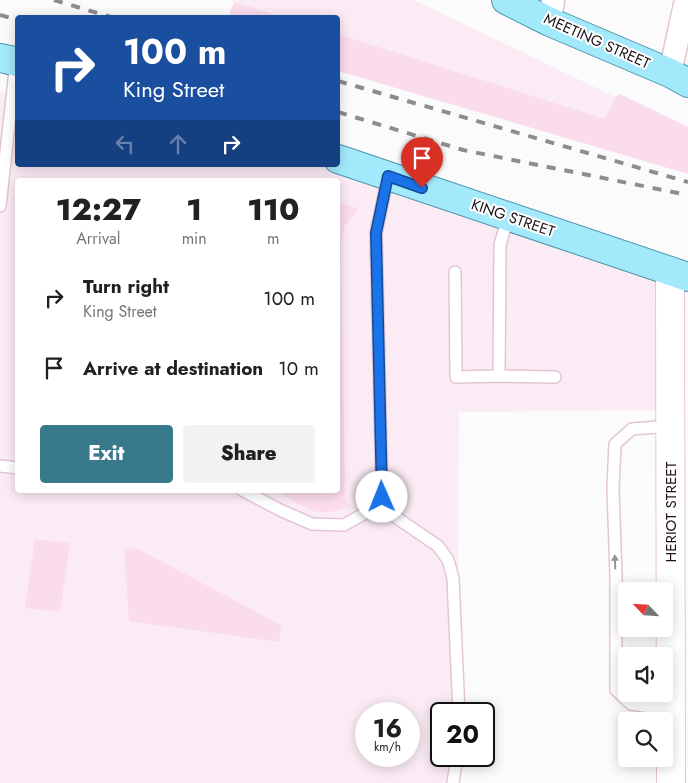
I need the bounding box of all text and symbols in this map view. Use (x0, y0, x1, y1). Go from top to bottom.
street label: MEETING STREET (540, 8, 654, 74)
text: 100 m (123, 27, 226, 77)
icon: right (40, 35, 105, 100)
text: King Street (123, 73, 224, 105)
icon: left (111, 130, 139, 158)
icon: ahead (164, 130, 192, 158)
icon: right (217, 130, 245, 158)
pin (401, 137, 443, 188)
icon: arrive (408, 144, 436, 172)
text: 12:27 (56, 188, 141, 231)
text: 1 (186, 188, 202, 231)
text: 110 (247, 188, 299, 231)
street label: KING STREET (468, 193, 558, 243)
text: Arrival (76, 227, 120, 250)
text: min (182, 227, 207, 250)
text: m (267, 227, 280, 250)
text: Turn right (83, 273, 169, 300)
icon: right (40, 284, 68, 312)
text: 100 m (263, 285, 315, 312)
text: King Street (83, 300, 157, 323)
icon: arrive (40, 354, 68, 382)
text: Arrive at destination (83, 355, 263, 382)
text: 10 m (278, 355, 319, 382)
button: Exit (40, 425, 173, 483)
button: Share (183, 425, 315, 483)
street label: HERIOT STREET (660, 461, 682, 563)
position arrow (355, 470, 407, 522)
one-way arrow (611, 554, 619, 570)
north arrow (618, 582, 672, 638)
map controls (618, 582, 673, 767)
button: sound (618, 647, 673, 702)
speed limit sign: 20 (430, 702, 495, 767)
text: 16 (373, 710, 402, 746)
button: search (618, 712, 673, 767)
text: km/h (374, 738, 401, 756)

